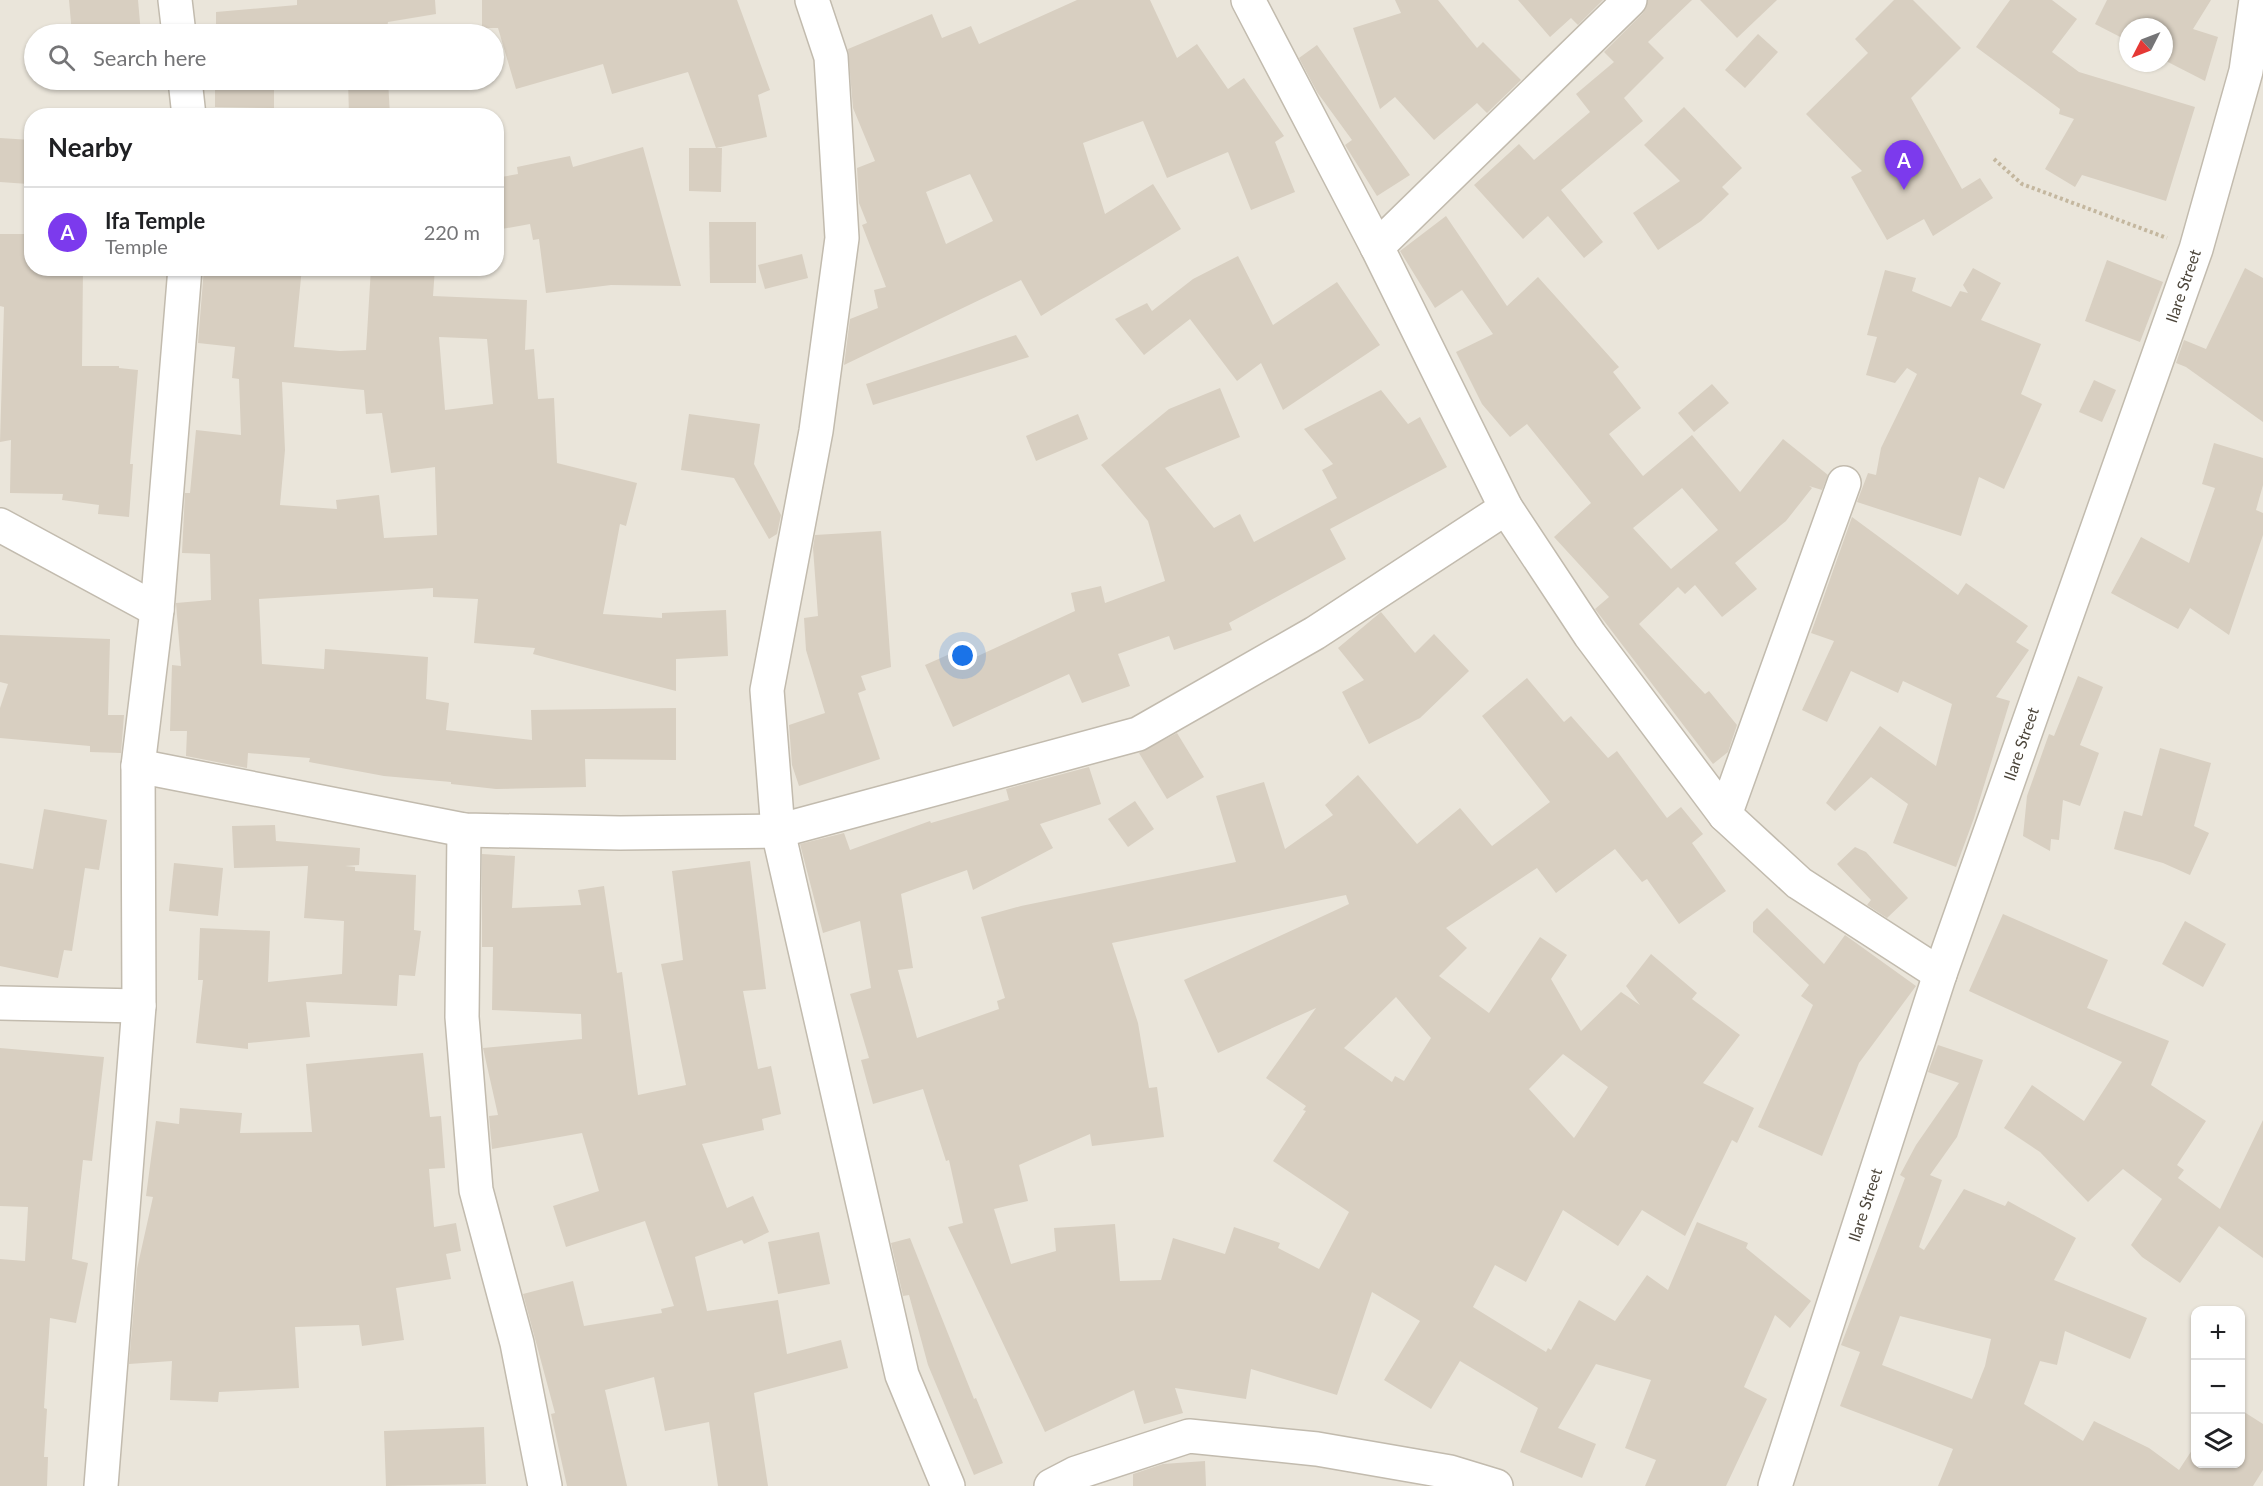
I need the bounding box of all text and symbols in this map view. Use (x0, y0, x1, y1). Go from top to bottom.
north arrow (2119, 18, 2173, 72)
search box (24, 24, 504, 90)
icon: search (45, 41, 78, 74)
text: Search here (93, 44, 206, 71)
text: Nearby (48, 131, 133, 163)
pin: A (1884, 140, 1924, 190)
text: Ifa Temple (105, 207, 205, 234)
text: A (61, 220, 74, 244)
text: 220 m (424, 220, 480, 244)
text: Temple (105, 234, 168, 258)
street label: Ilare Street (2161, 246, 2204, 325)
your location (948, 641, 977, 670)
street label: Ilare Street (1999, 704, 2042, 783)
street label: Ilare Street (1844, 1165, 1885, 1244)
map controls (2191, 1306, 2245, 1468)
button: + (2191, 1306, 2245, 1360)
button: − (2191, 1360, 2245, 1414)
button: layers (2191, 1414, 2245, 1468)

